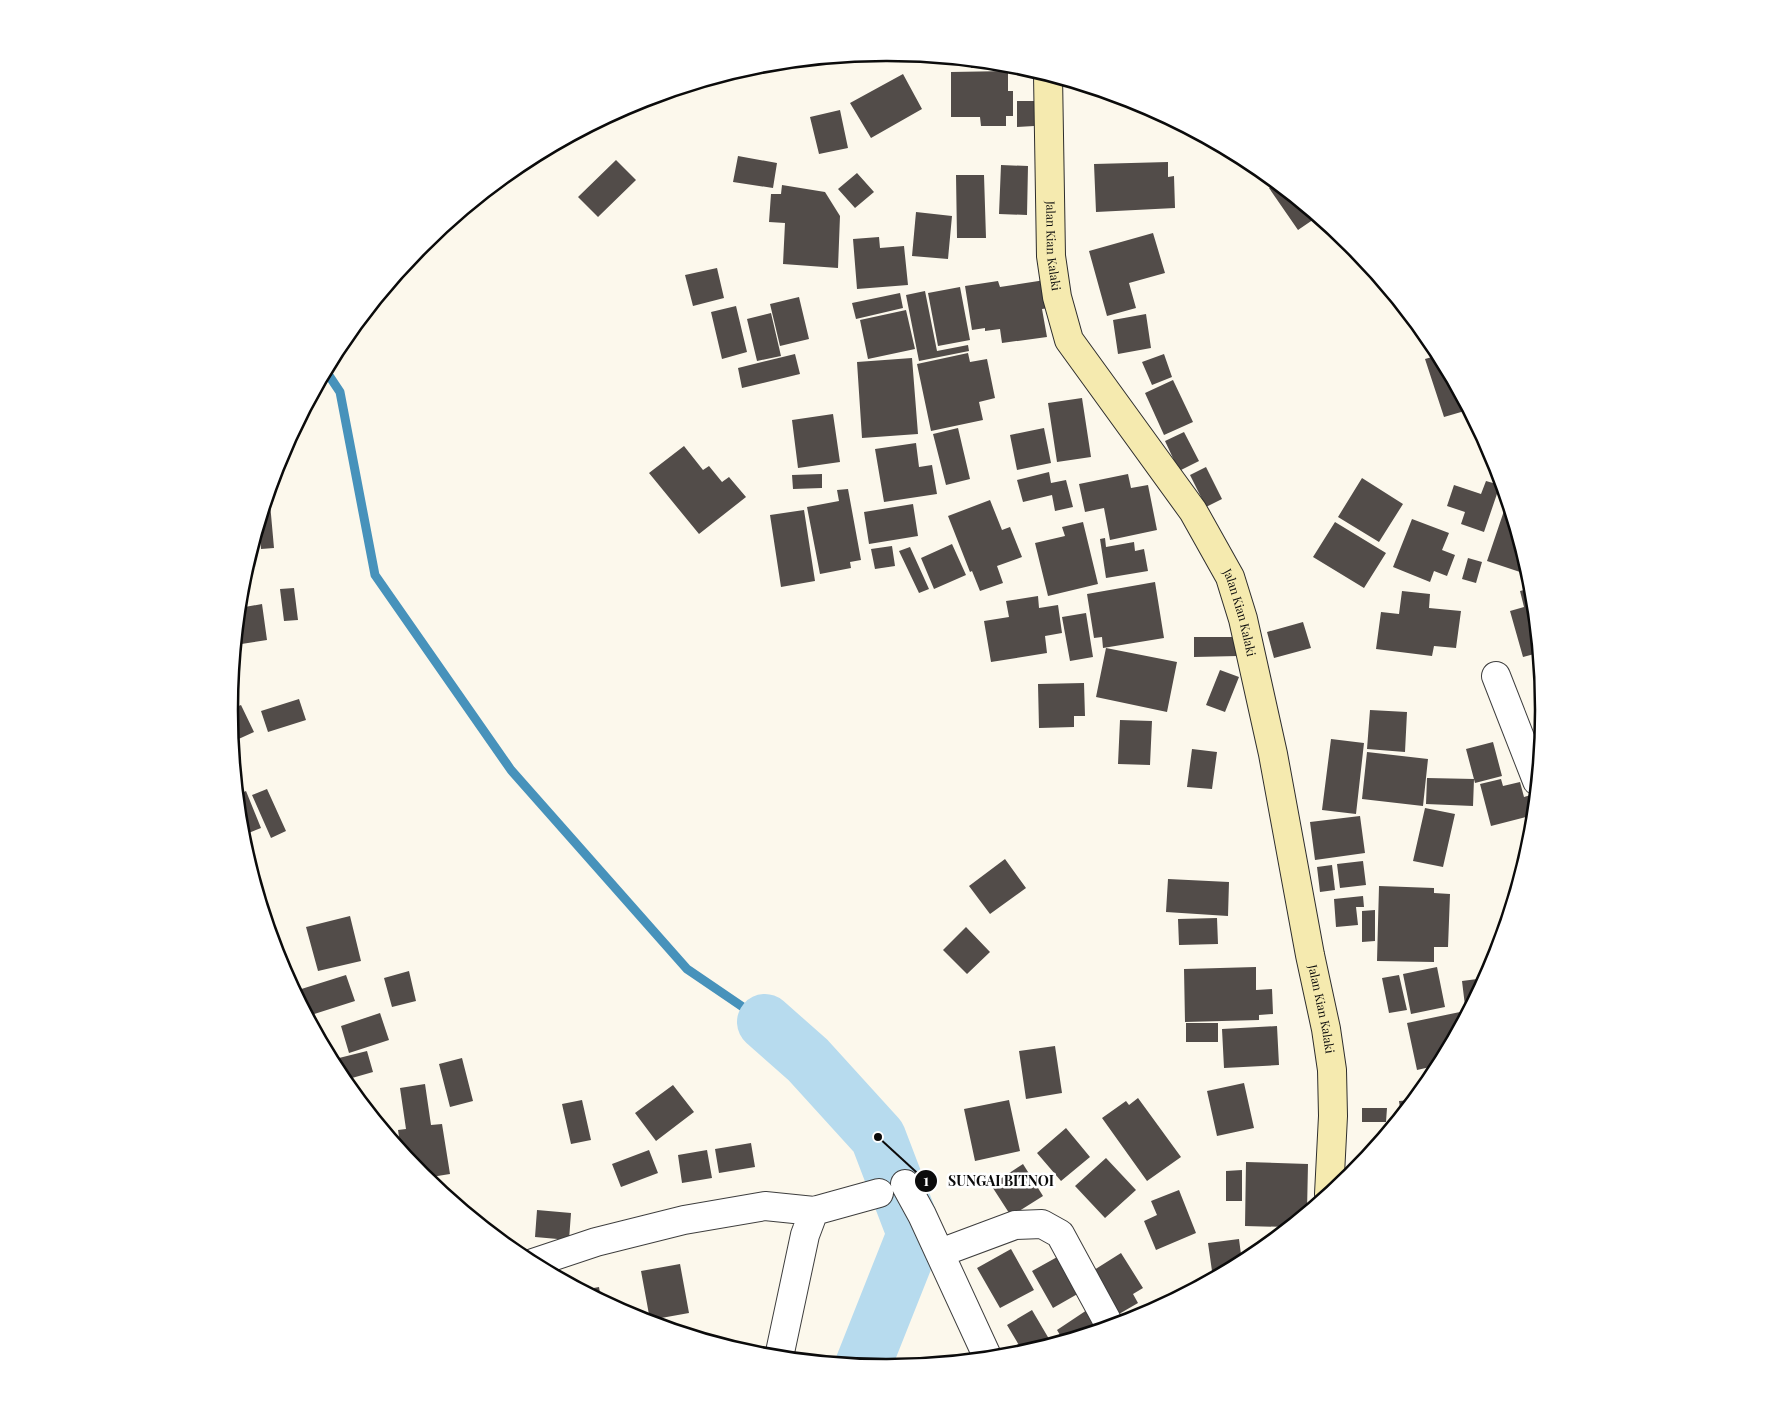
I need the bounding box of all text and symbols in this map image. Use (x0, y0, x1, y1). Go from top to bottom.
street label: Jalan Kian Kalaki (1043, 200, 1065, 292)
street label: Jalan Kian Kalaki (1219, 565, 1260, 658)
street label: Jalan Kian Kalaki (1305, 962, 1339, 1055)
callout: SUNGAI BITNOI (913, 1166, 1064, 1195)
text: 1 (923, 1170, 929, 1190)
text: SUNGAI BITNOI (948, 1171, 1054, 1190)

